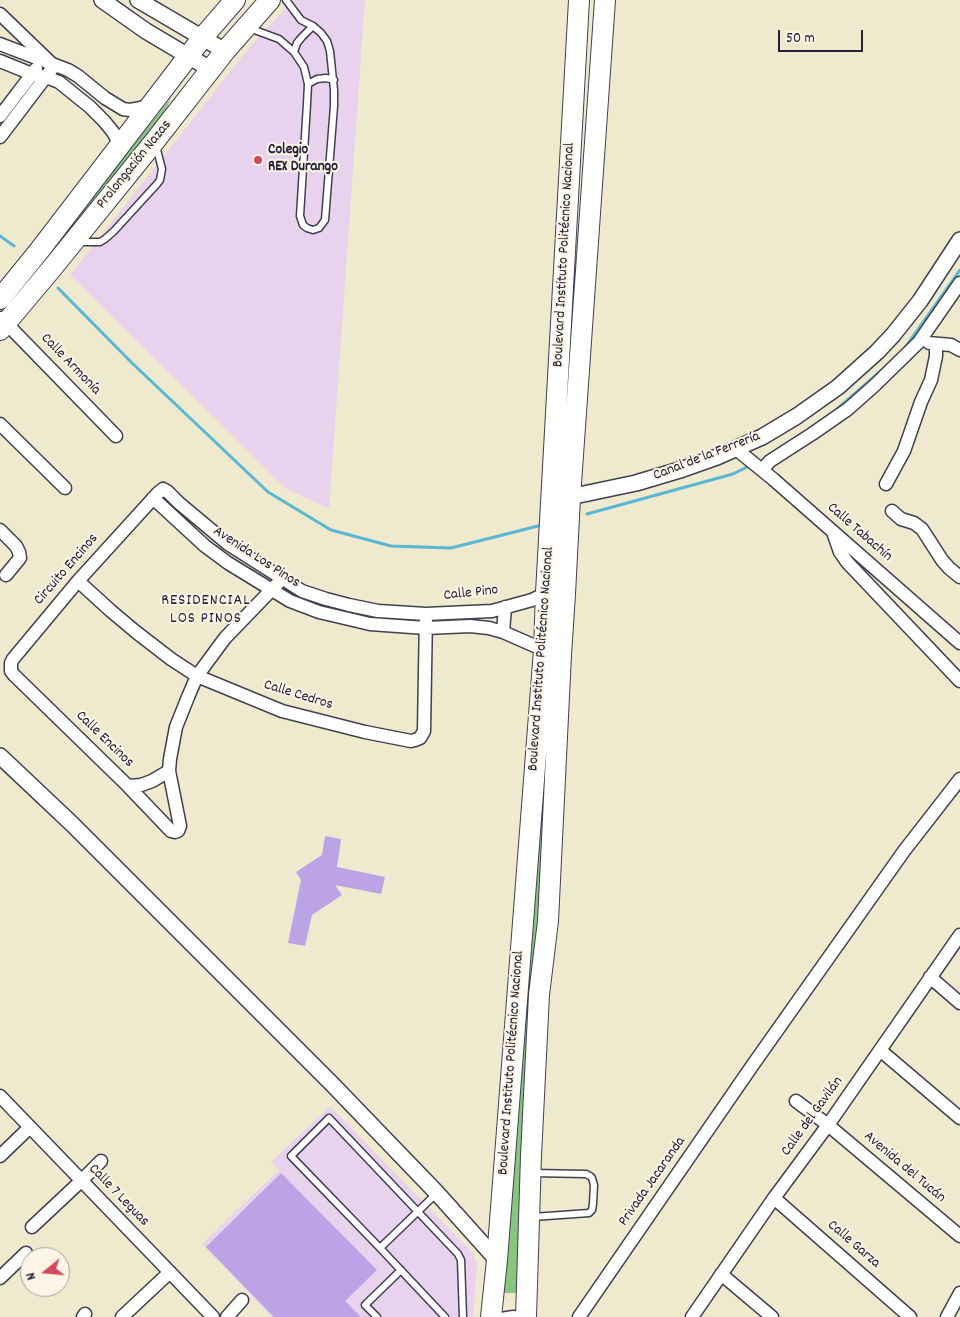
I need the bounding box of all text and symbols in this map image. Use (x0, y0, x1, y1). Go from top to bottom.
scale bar (780, 20, 865, 52)
text: 50 m (786, 28, 815, 50)
street label: Prolongación Nazas (94, 117, 176, 213)
place label: Colegio REX Durango (268, 142, 338, 177)
street label: Boulevard Instituto Politécnico Nacional (550, 142, 580, 368)
marker: Colegio REX Durango (252, 154, 264, 166)
street label: Calle Armonía (36, 330, 104, 400)
street label: Canal de la Ferrería (651, 428, 763, 486)
street label: Calle Tabachín (823, 500, 895, 566)
street label: Avenida Los Pinos (209, 523, 303, 593)
street label: Circuito Encinos (31, 530, 103, 610)
street label: Boulevard Instituto Politécnico Nacional (525, 546, 559, 772)
street label: Calle Pino (443, 582, 499, 606)
district label: RESIDENCIAL LOS PINOS (160, 592, 252, 630)
street label: Calle Cedros (261, 677, 335, 715)
street label: Calle Encinos (71, 708, 137, 772)
street label: Boulevard Instituto Politécnico Nacional (495, 950, 529, 1176)
street label: Calle del Gavilán (778, 1074, 848, 1160)
street label: Avenida del Tucán (859, 1128, 949, 1208)
street label: Privada Jacaranda (615, 1134, 691, 1230)
street label: Calle 7 Leguas (84, 1161, 152, 1231)
street label: Calle Garza (823, 1217, 883, 1273)
north arrow (20, 1247, 70, 1297)
text: N (21, 1270, 42, 1282)

